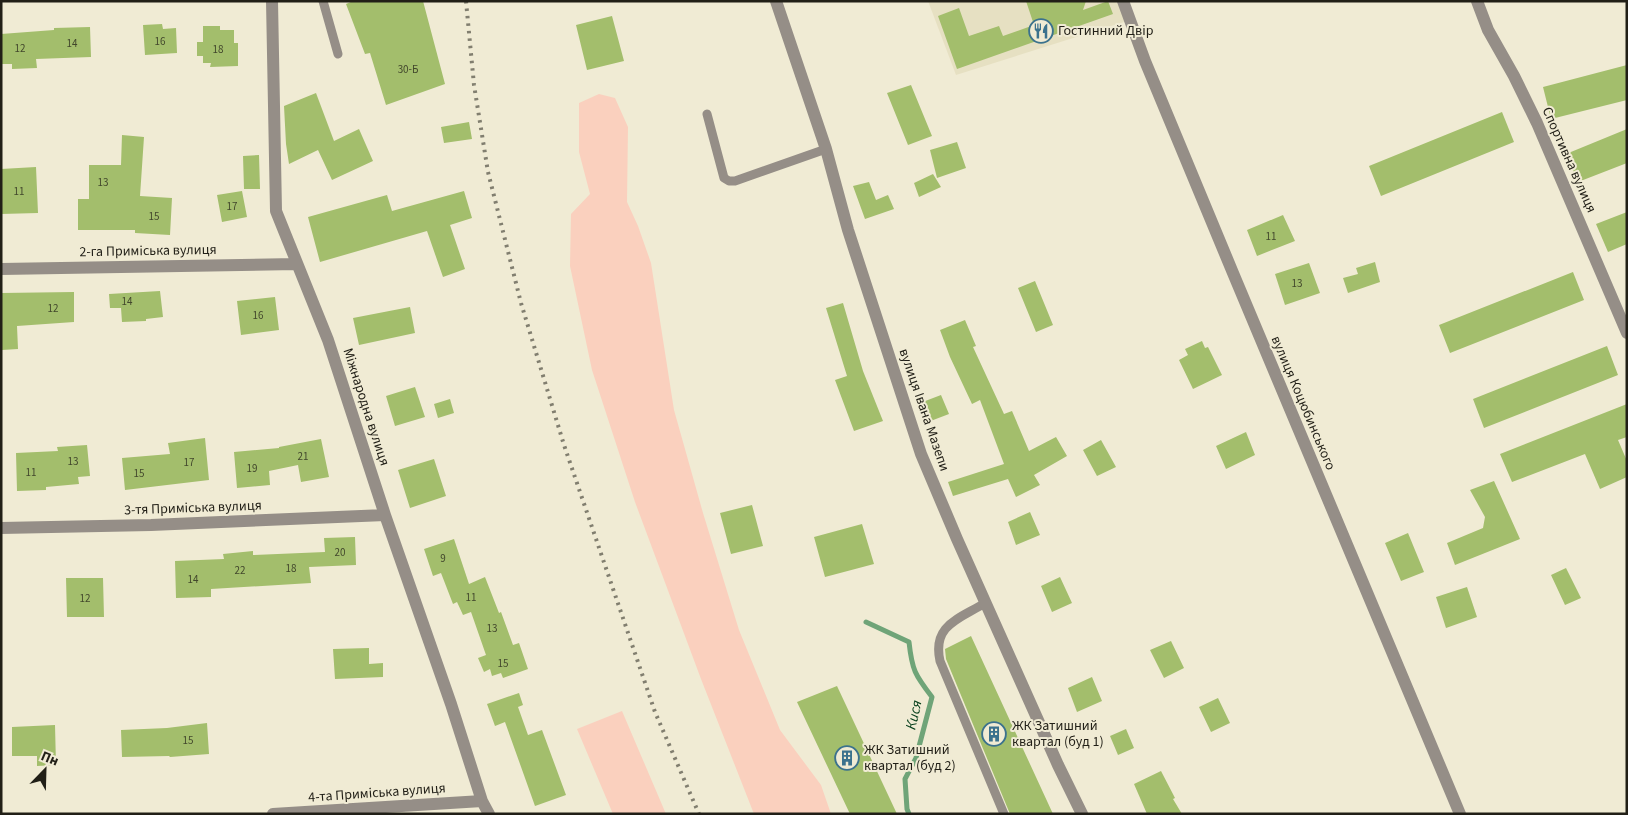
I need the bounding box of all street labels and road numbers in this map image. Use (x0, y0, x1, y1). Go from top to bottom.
street label: Спортивна вулиця (1537, 104, 1601, 216)
street label: 2-га Приміська вулиця (79, 240, 217, 262)
street label: вулиця Коцюбинського (1266, 333, 1340, 473)
street label: Міжнародна вулиця (338, 346, 394, 468)
street label: вулиця Івана Мазепи (894, 346, 954, 474)
street label: 3-тя Приміська вулиця (124, 496, 262, 520)
street label: 4-та Приміська вулиця (308, 778, 446, 808)

